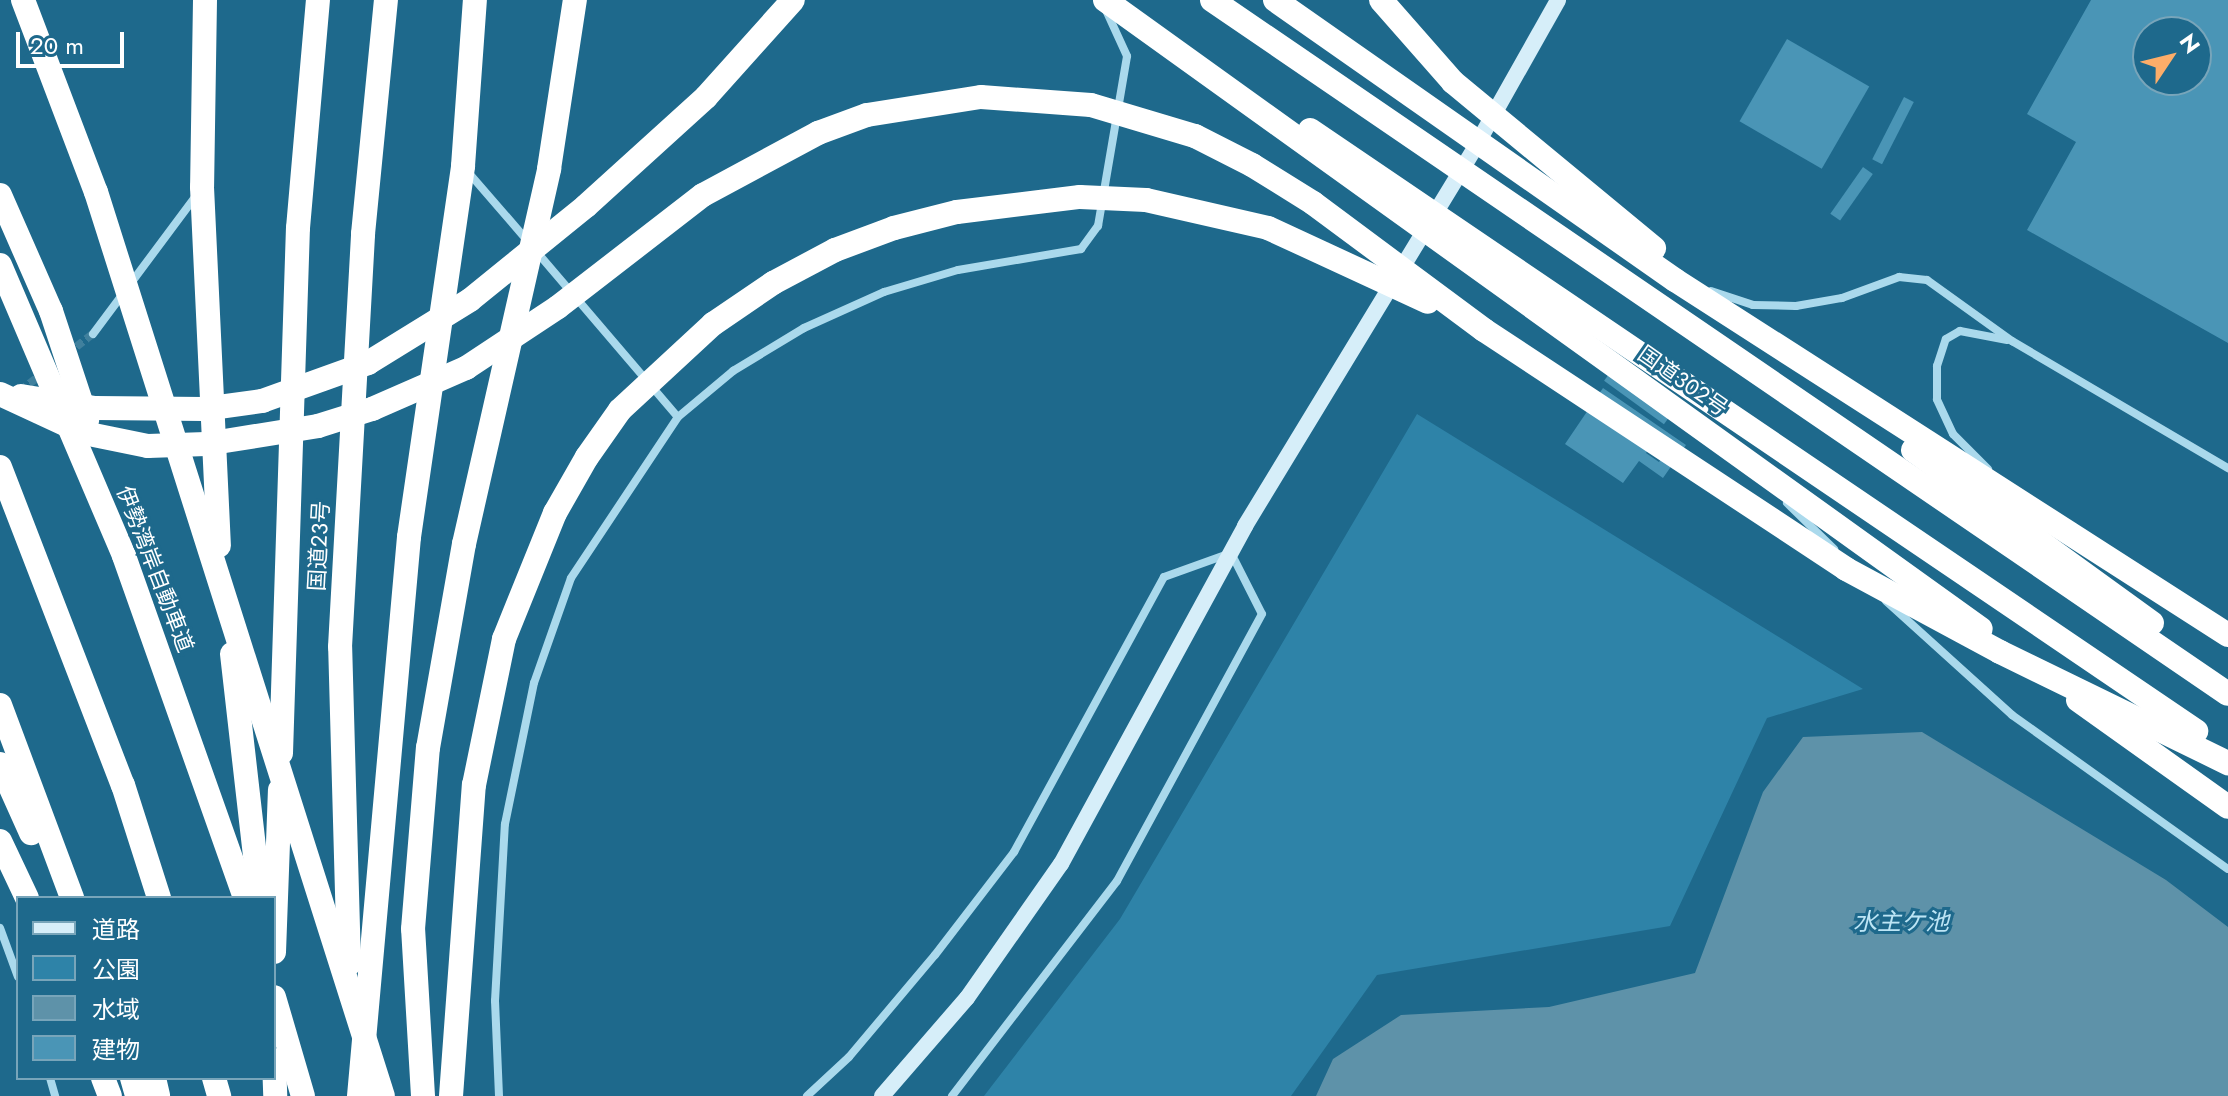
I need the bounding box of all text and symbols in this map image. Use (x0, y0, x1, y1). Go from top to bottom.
scale bar (20, 16, 128, 66)
north arrow (2132, 16, 2212, 96)
text: N (2172, 27, 2208, 60)
text: 20 m (30, 28, 84, 63)
street label: 国道302号 (1633, 340, 1733, 422)
street label: 伊勢湾岸自動車道 (111, 482, 199, 656)
street label: 国道23号 (303, 500, 335, 592)
legend (16, 896, 276, 1080)
water label: 水主ケ池 (1853, 908, 1949, 936)
text: 道路 (92, 912, 140, 947)
text: 公園 (92, 952, 140, 987)
text: 水域 (92, 992, 140, 1027)
text: 建物 (92, 1032, 140, 1067)

